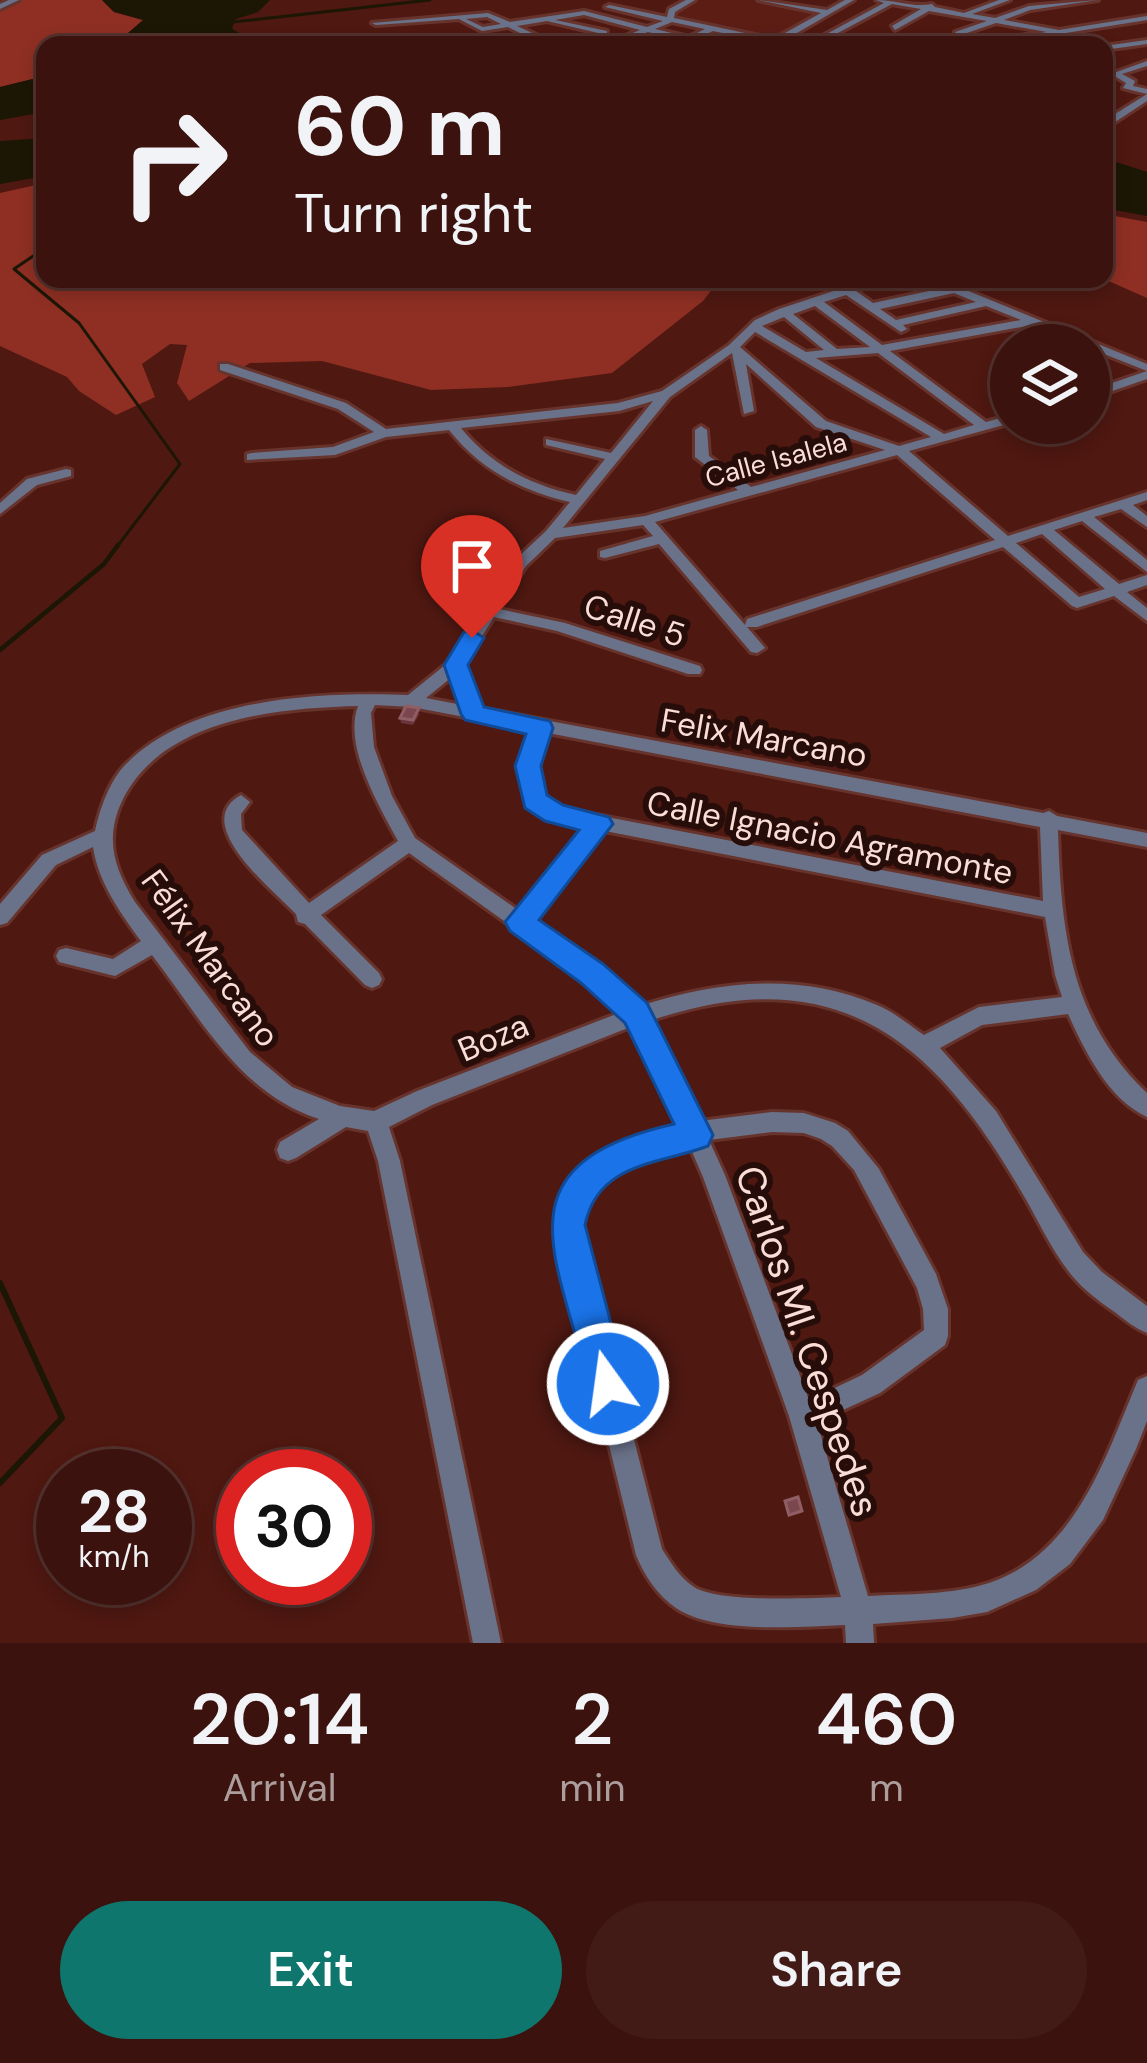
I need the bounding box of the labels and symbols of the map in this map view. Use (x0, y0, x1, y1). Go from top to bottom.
street label: Calle Isalela (701, 424, 851, 495)
pin (421, 515, 523, 638)
street label: Calle 5 (579, 584, 691, 657)
street label: Felix Marcano (657, 698, 870, 777)
street label: Calle Ignacio Agramonte (643, 781, 1016, 894)
street label: Félix Marcano (132, 861, 289, 1055)
street label: Boza (451, 1003, 535, 1071)
street label: Carlos Ml. Cespedes (724, 1159, 891, 1523)
position arrow (545, 1321, 671, 1447)
speed limit sign: 30 (216, 1449, 372, 1605)

